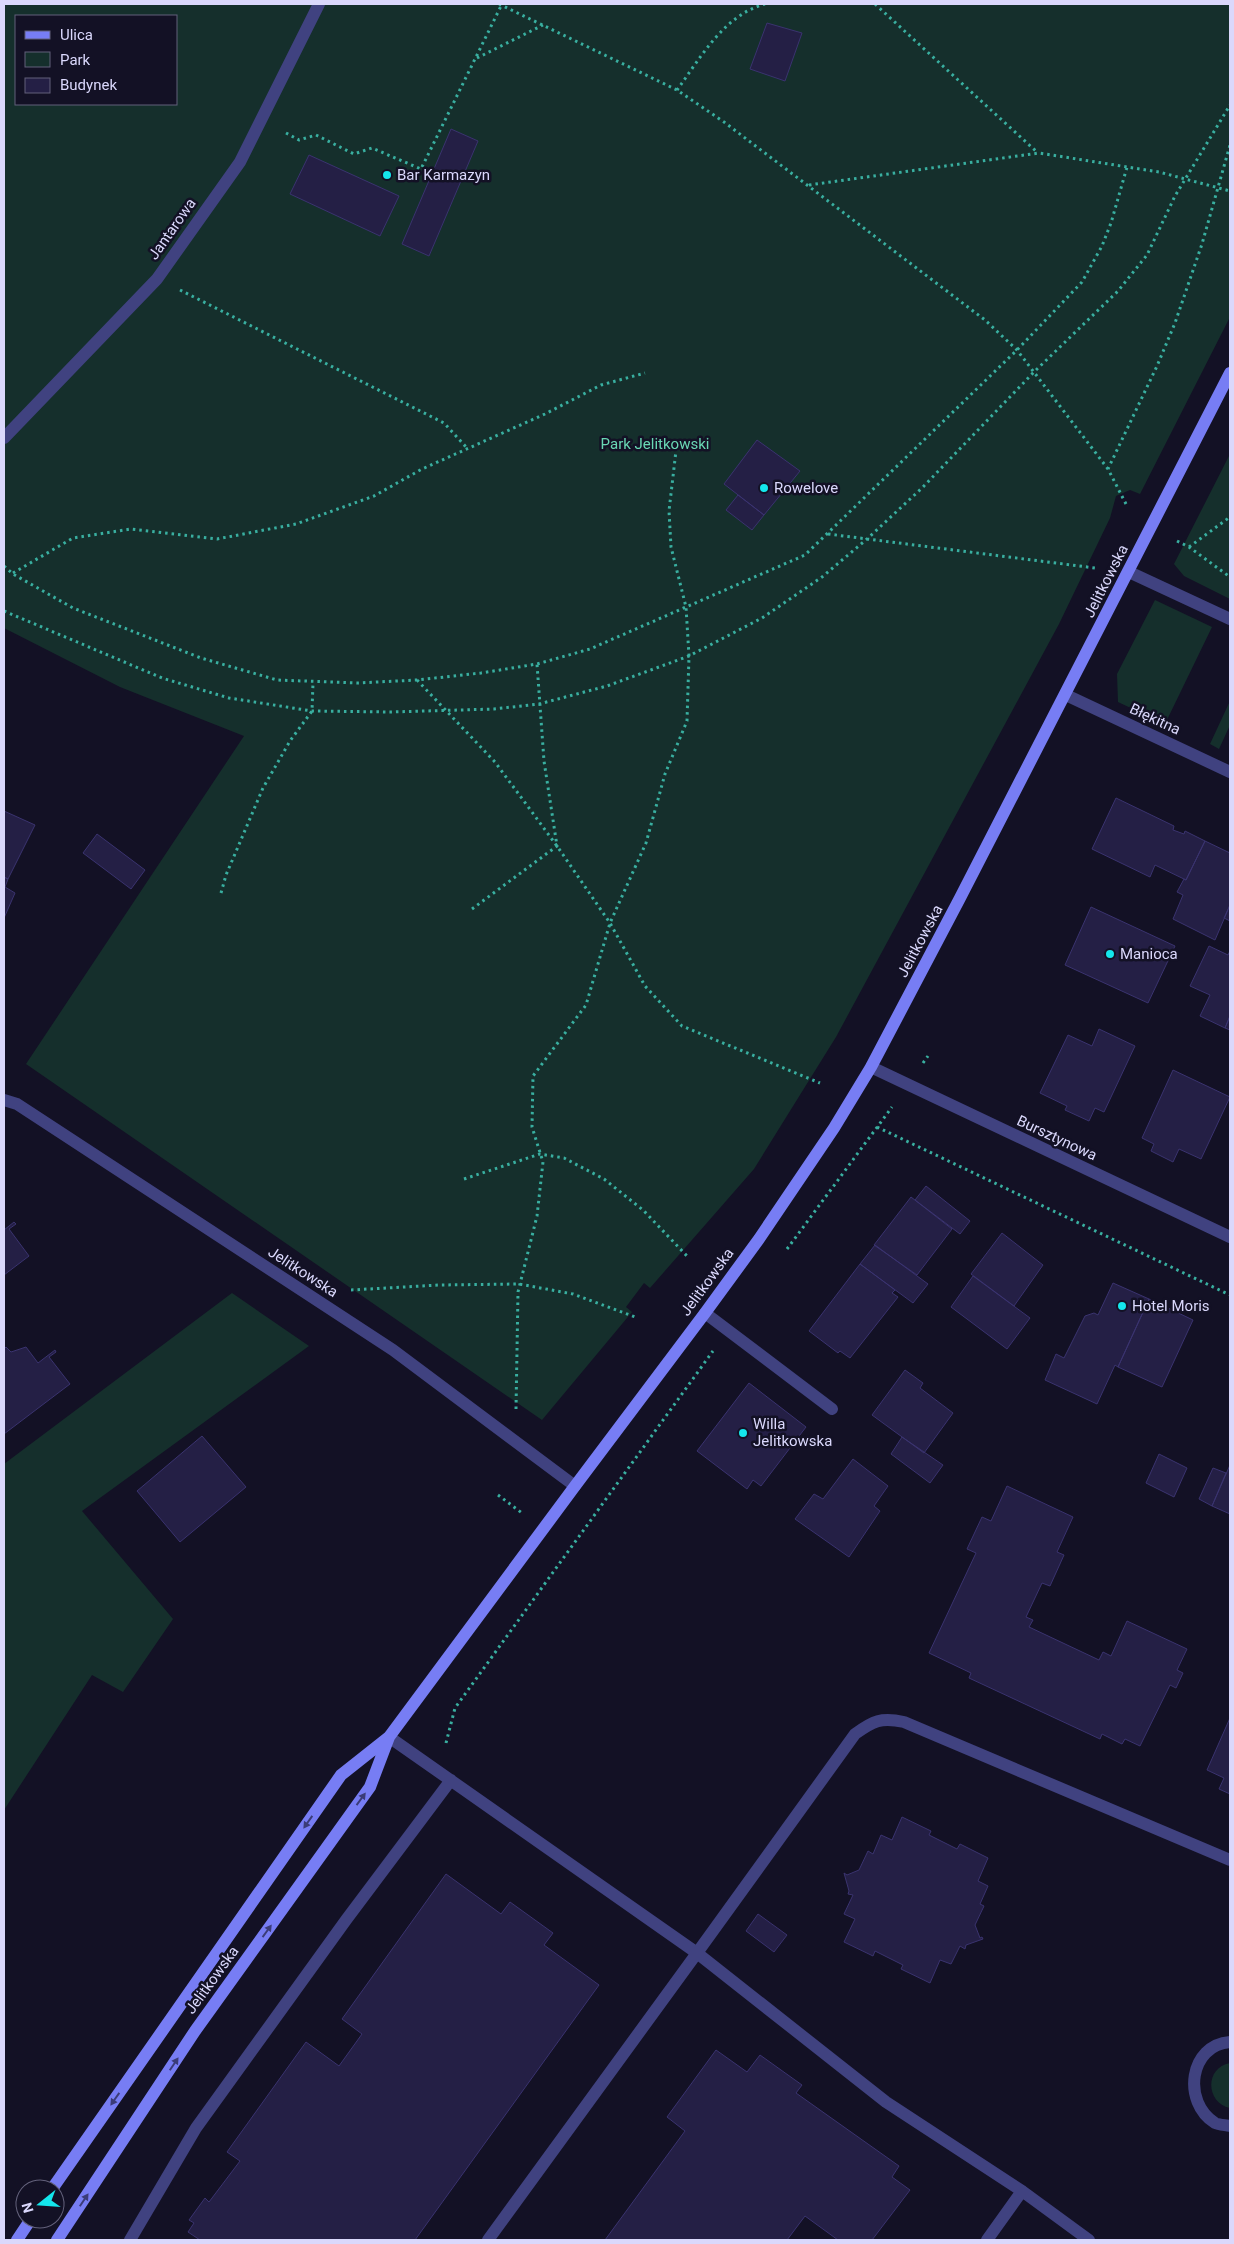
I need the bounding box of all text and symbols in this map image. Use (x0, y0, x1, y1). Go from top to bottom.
legend (15, 15, 178, 105)
text: Ulica (60, 26, 93, 44)
text: Park (60, 51, 91, 69)
text: Budynek (60, 76, 117, 94)
place label: Bar Karmazyn (397, 166, 490, 184)
marker: Bar Karmazyn (381, 169, 393, 181)
street label: Jantarowa (144, 195, 200, 263)
park label: Park Jelitkowski (601, 435, 709, 453)
place label: Rowelove (774, 479, 838, 497)
marker: Rowelove (758, 482, 770, 494)
street label: Jelitkowska (1080, 542, 1132, 620)
street label: Błękitna (1127, 699, 1183, 739)
street label: Jelitkowska (893, 902, 947, 980)
place label: Manioca (1120, 945, 1178, 963)
marker: Manioca (1104, 948, 1116, 960)
street label: Bursztynowa (1014, 1112, 1100, 1164)
street label: Jelitkowska (265, 1243, 341, 1301)
street label: Jelitkowska (676, 1245, 738, 1319)
place label: Hotel Moris (1132, 1297, 1210, 1315)
marker: Hotel Moris (1116, 1300, 1128, 1312)
place label: Willa Jelitkowska (753, 1415, 832, 1450)
marker: Willa Jelitkowska (737, 1427, 749, 1439)
one-way arrow (356, 1792, 366, 1806)
one-way arrow (303, 1815, 313, 1829)
one-way arrow (262, 1924, 272, 1938)
street label: Jelitkowska (181, 1943, 243, 2017)
one-way arrow (169, 2057, 178, 2071)
one-way arrow (110, 2092, 120, 2106)
north arrow (15, 2179, 65, 2229)
one-way arrow (79, 2193, 89, 2206)
text: N (18, 2201, 37, 2215)

